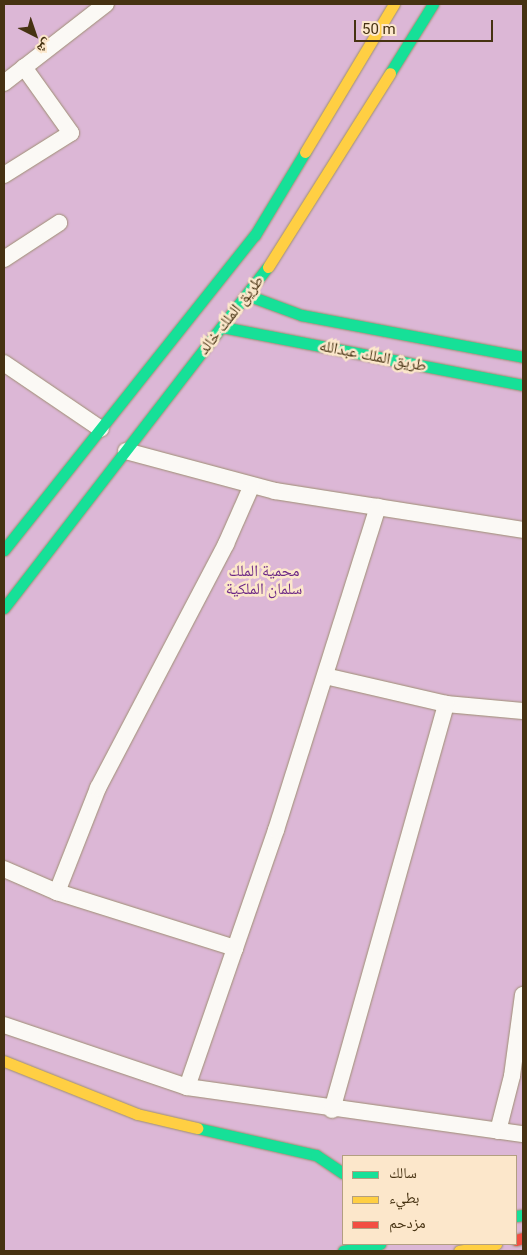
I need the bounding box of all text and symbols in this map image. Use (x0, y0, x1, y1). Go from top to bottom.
north arrow (10, 10, 60, 60)
scale bar (357, 10, 496, 42)
text: 50 m (362, 20, 396, 38)
text: ش (34, 35, 56, 57)
street label: طريق الملك خالد (194, 271, 268, 359)
street label: طريق الملك عبدالله (318, 336, 428, 376)
park label: محمية الملك سلمان الملكية (226, 561, 302, 599)
legend (342, 1155, 517, 1245)
text: سالك (389, 1164, 417, 1182)
text: بطيء (389, 1189, 419, 1207)
text: مزدحم (389, 1214, 426, 1232)

